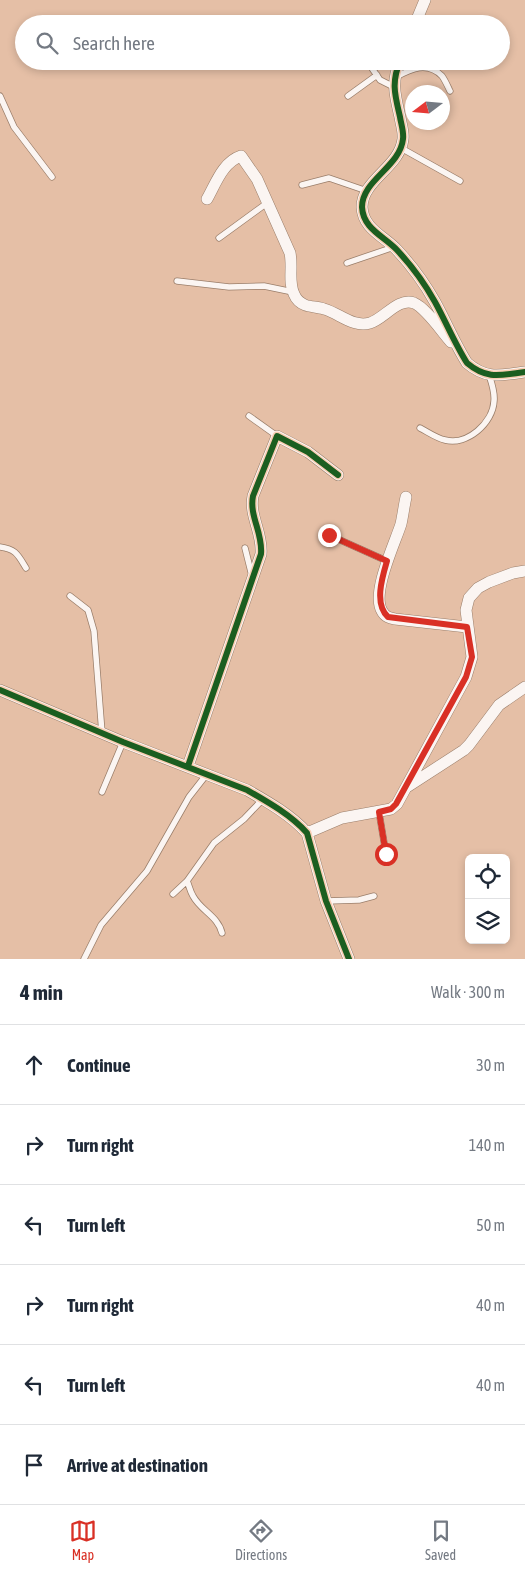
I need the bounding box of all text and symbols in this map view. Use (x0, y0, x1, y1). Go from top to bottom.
search box (15, 15, 510, 70)
icon: search (33, 29, 61, 57)
text: Search here (73, 32, 155, 54)
north arrow (405, 85, 450, 130)
route end (318, 524, 341, 547)
route start (375, 843, 398, 866)
map controls (465, 854, 510, 944)
button: locate (465, 854, 510, 899)
button: layers (465, 899, 510, 944)
text: 4 min (20, 980, 63, 1004)
text: Walk · 300 m (431, 983, 505, 1001)
icon: ahead (20, 1051, 48, 1079)
text: Continue (67, 1054, 131, 1076)
text: 30 m (476, 1056, 505, 1074)
icon: right (20, 1131, 48, 1159)
text: Turn right (67, 1134, 134, 1156)
text: 140 m (469, 1136, 505, 1154)
icon: left (20, 1211, 48, 1239)
text: Turn left (67, 1214, 125, 1236)
text: 50 m (476, 1216, 505, 1234)
icon: right (20, 1291, 48, 1319)
text: Turn right (67, 1294, 134, 1316)
text: 40 m (476, 1296, 505, 1314)
icon: left (20, 1371, 48, 1399)
text: Turn left (67, 1374, 125, 1396)
text: 40 m (476, 1376, 505, 1394)
icon: arrive (20, 1451, 48, 1479)
text: Arrive at destination (67, 1454, 208, 1476)
tab: Map (69, 1517, 97, 1563)
tab: Directions (235, 1517, 287, 1563)
tab: Saved (425, 1517, 456, 1563)

